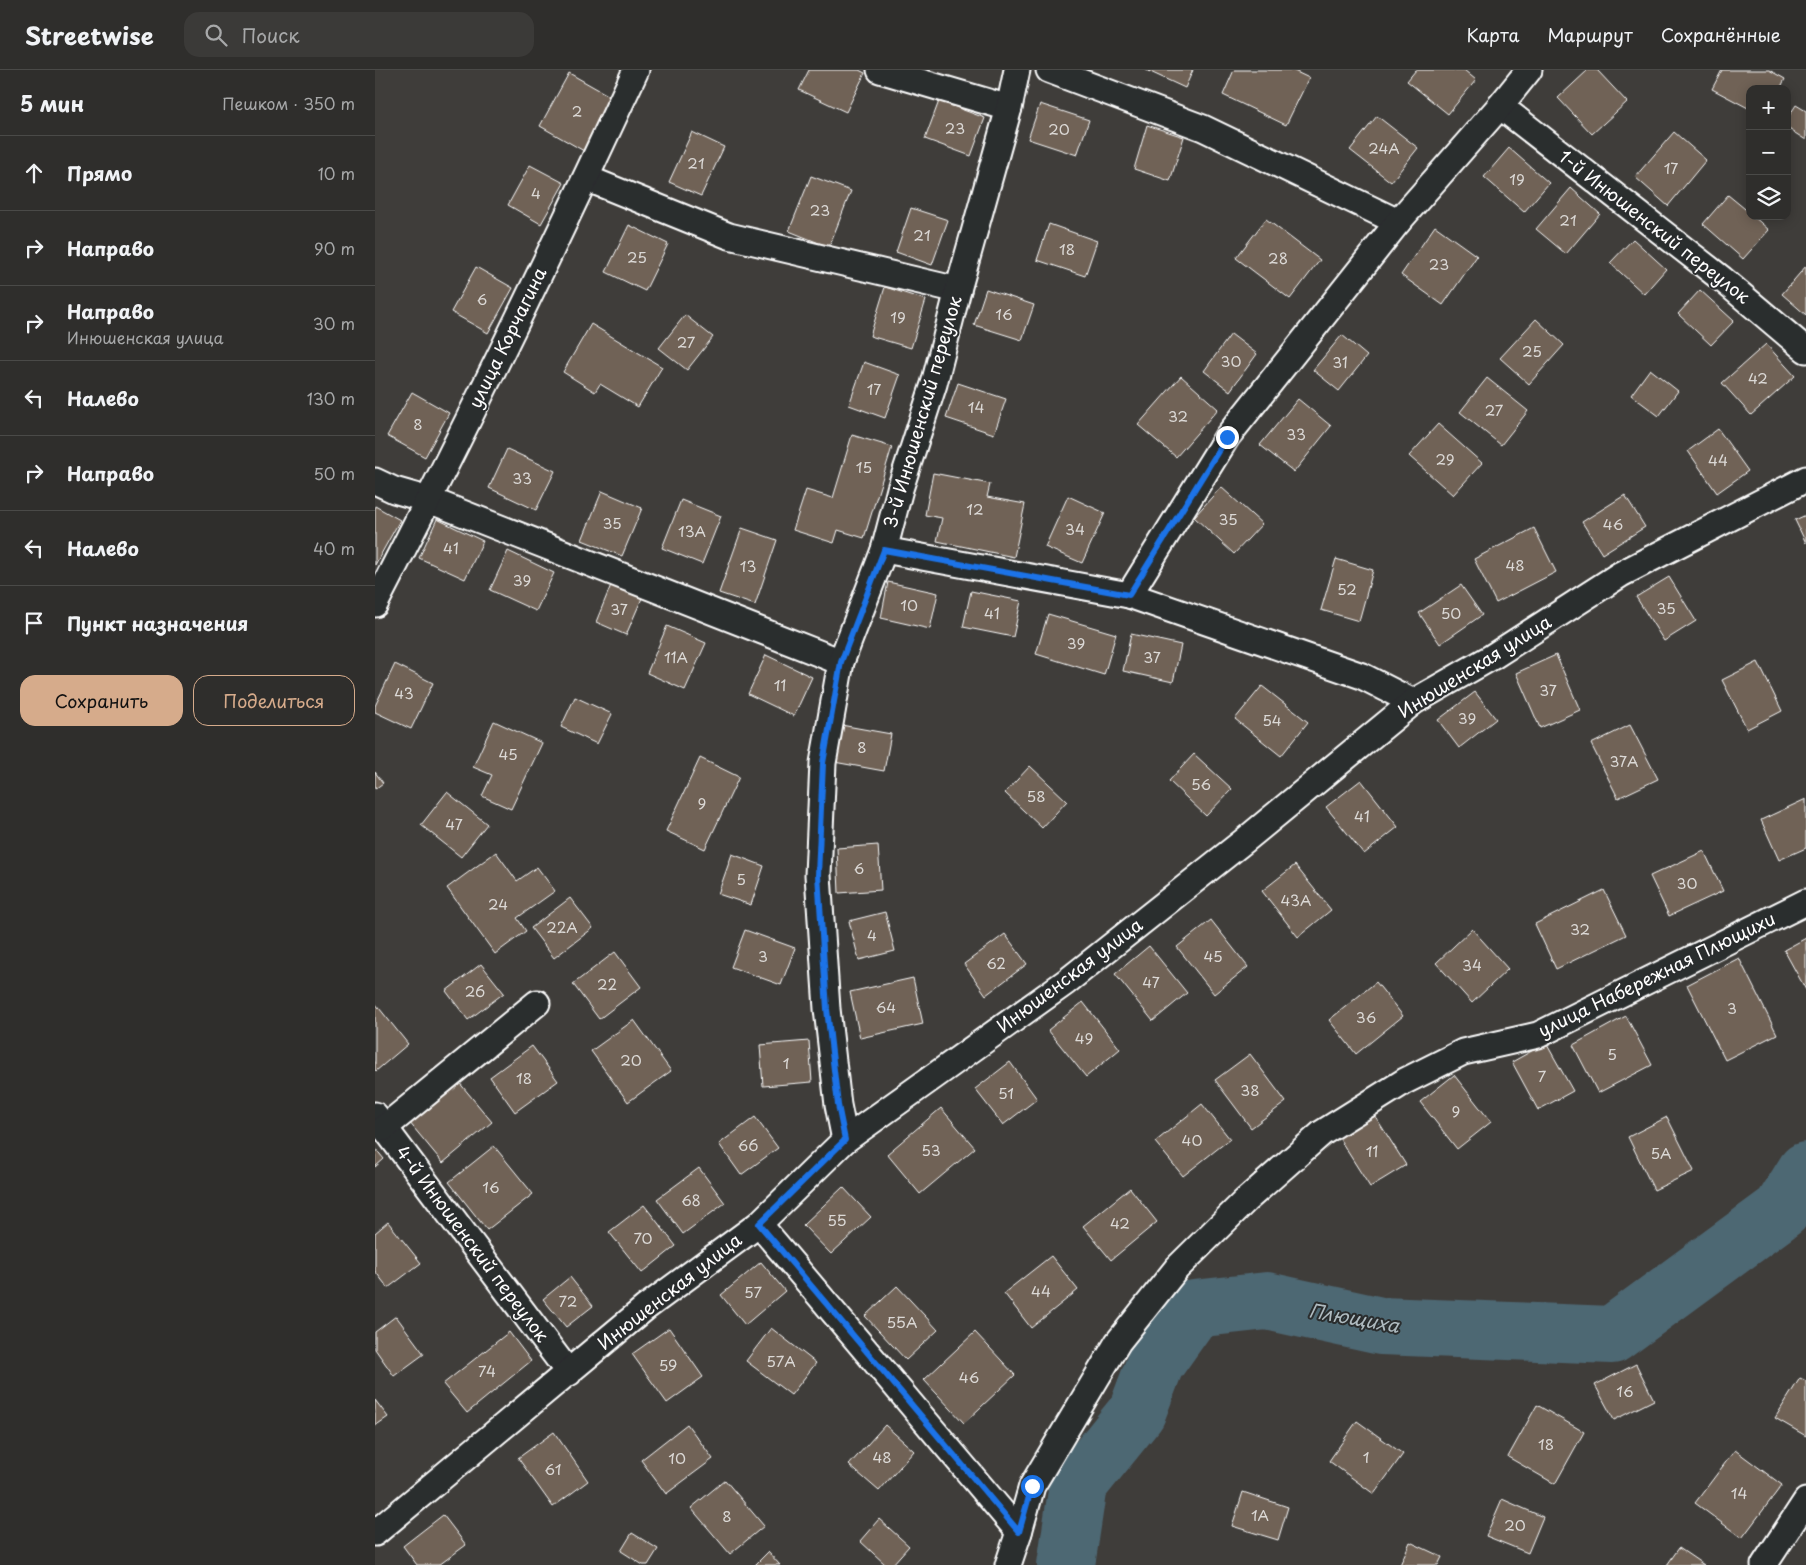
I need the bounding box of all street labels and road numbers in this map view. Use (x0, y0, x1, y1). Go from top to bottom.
street label: 1-й Инюшенский переулок (1553, 142, 1757, 309)
street label: улица Корчагина (461, 262, 553, 412)
street label: 3-й Инюшенский переулок (875, 292, 968, 531)
street label: Инюшенская улица (1392, 607, 1557, 724)
street label: улица Набережная Плющихи (1533, 904, 1780, 1043)
street label: Инюшенская улица (991, 911, 1148, 1039)
street label: 4-й Инюшенский переулок (390, 1139, 556, 1347)
street label: Инюшенская улица (591, 1226, 747, 1356)

